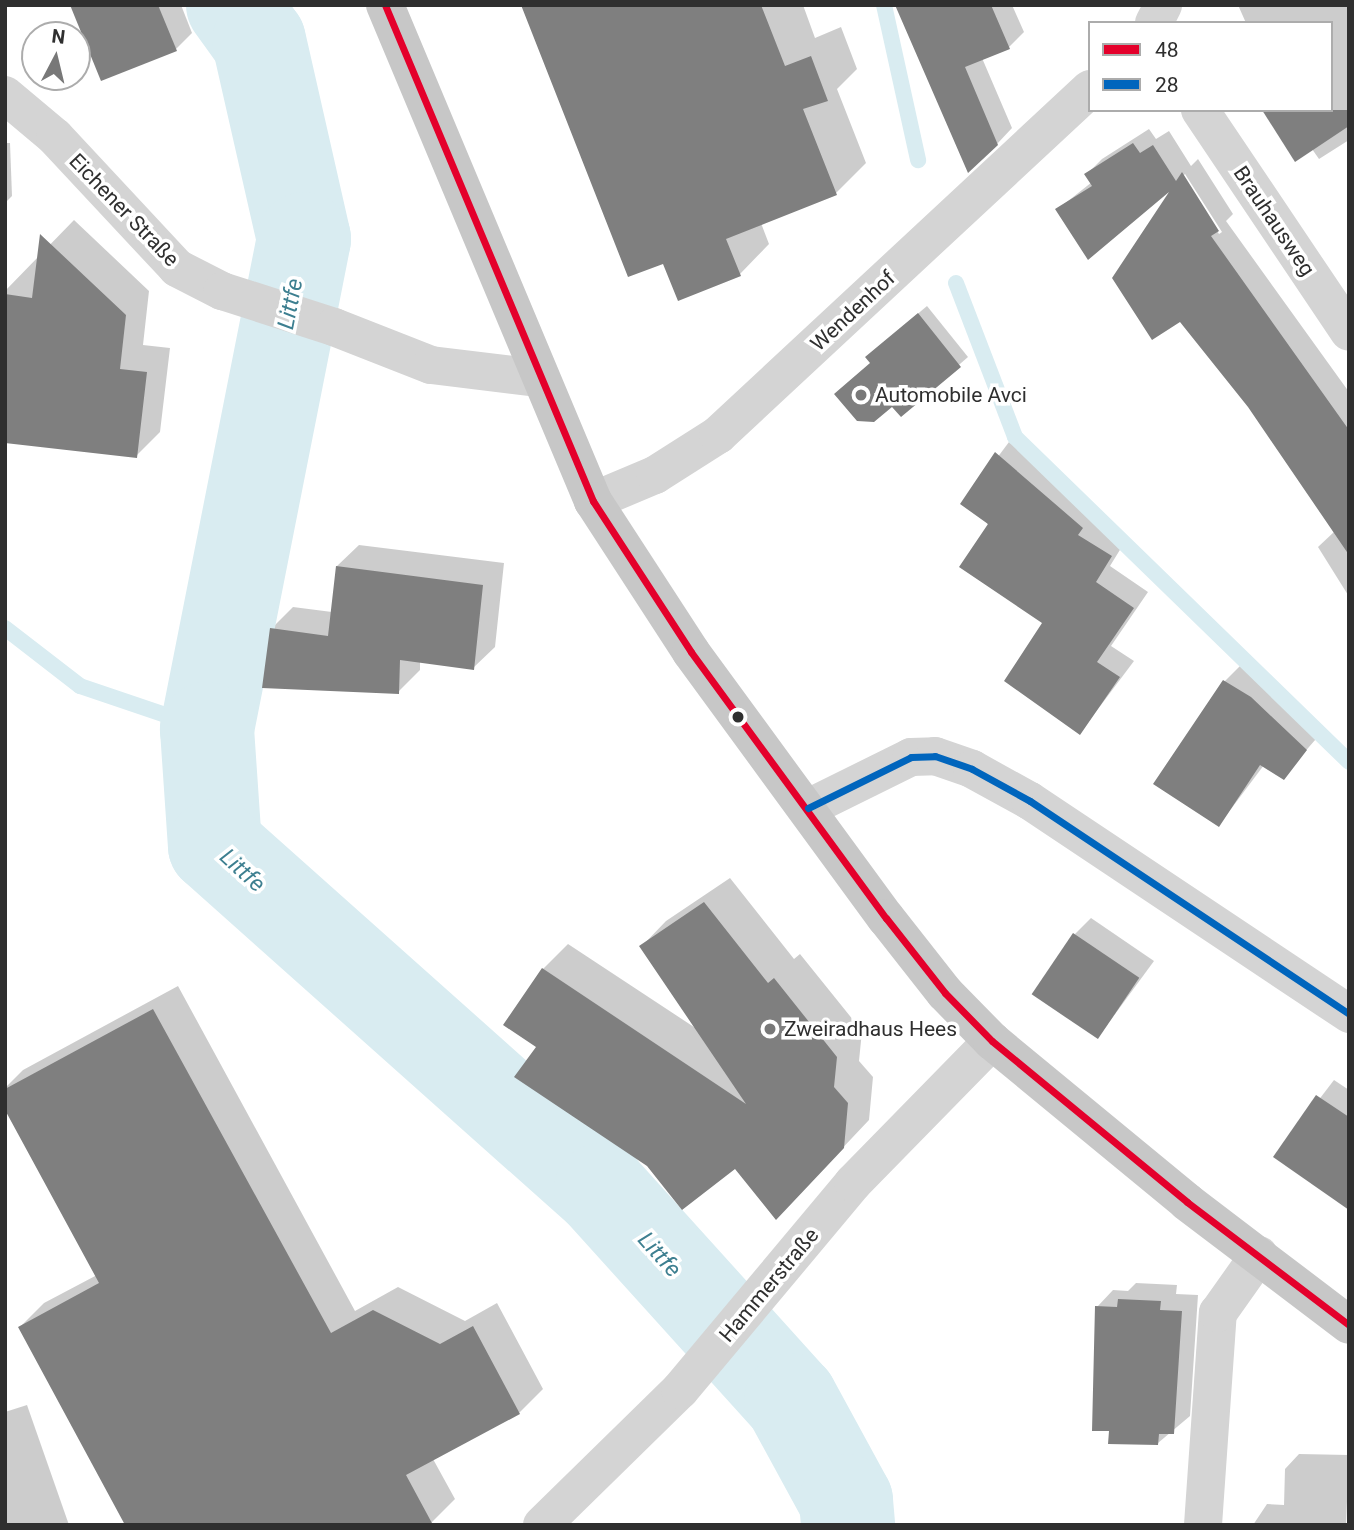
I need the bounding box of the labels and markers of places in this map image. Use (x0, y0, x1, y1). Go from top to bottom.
place label: Automobile Avci (875, 382, 1027, 408)
marker: Automobile Avci (853, 387, 869, 403)
unlabelled marker (731, 710, 745, 724)
place label: Zweiradhaus Hees (784, 1016, 957, 1042)
marker: Zweiradhaus Hees (762, 1021, 778, 1037)

